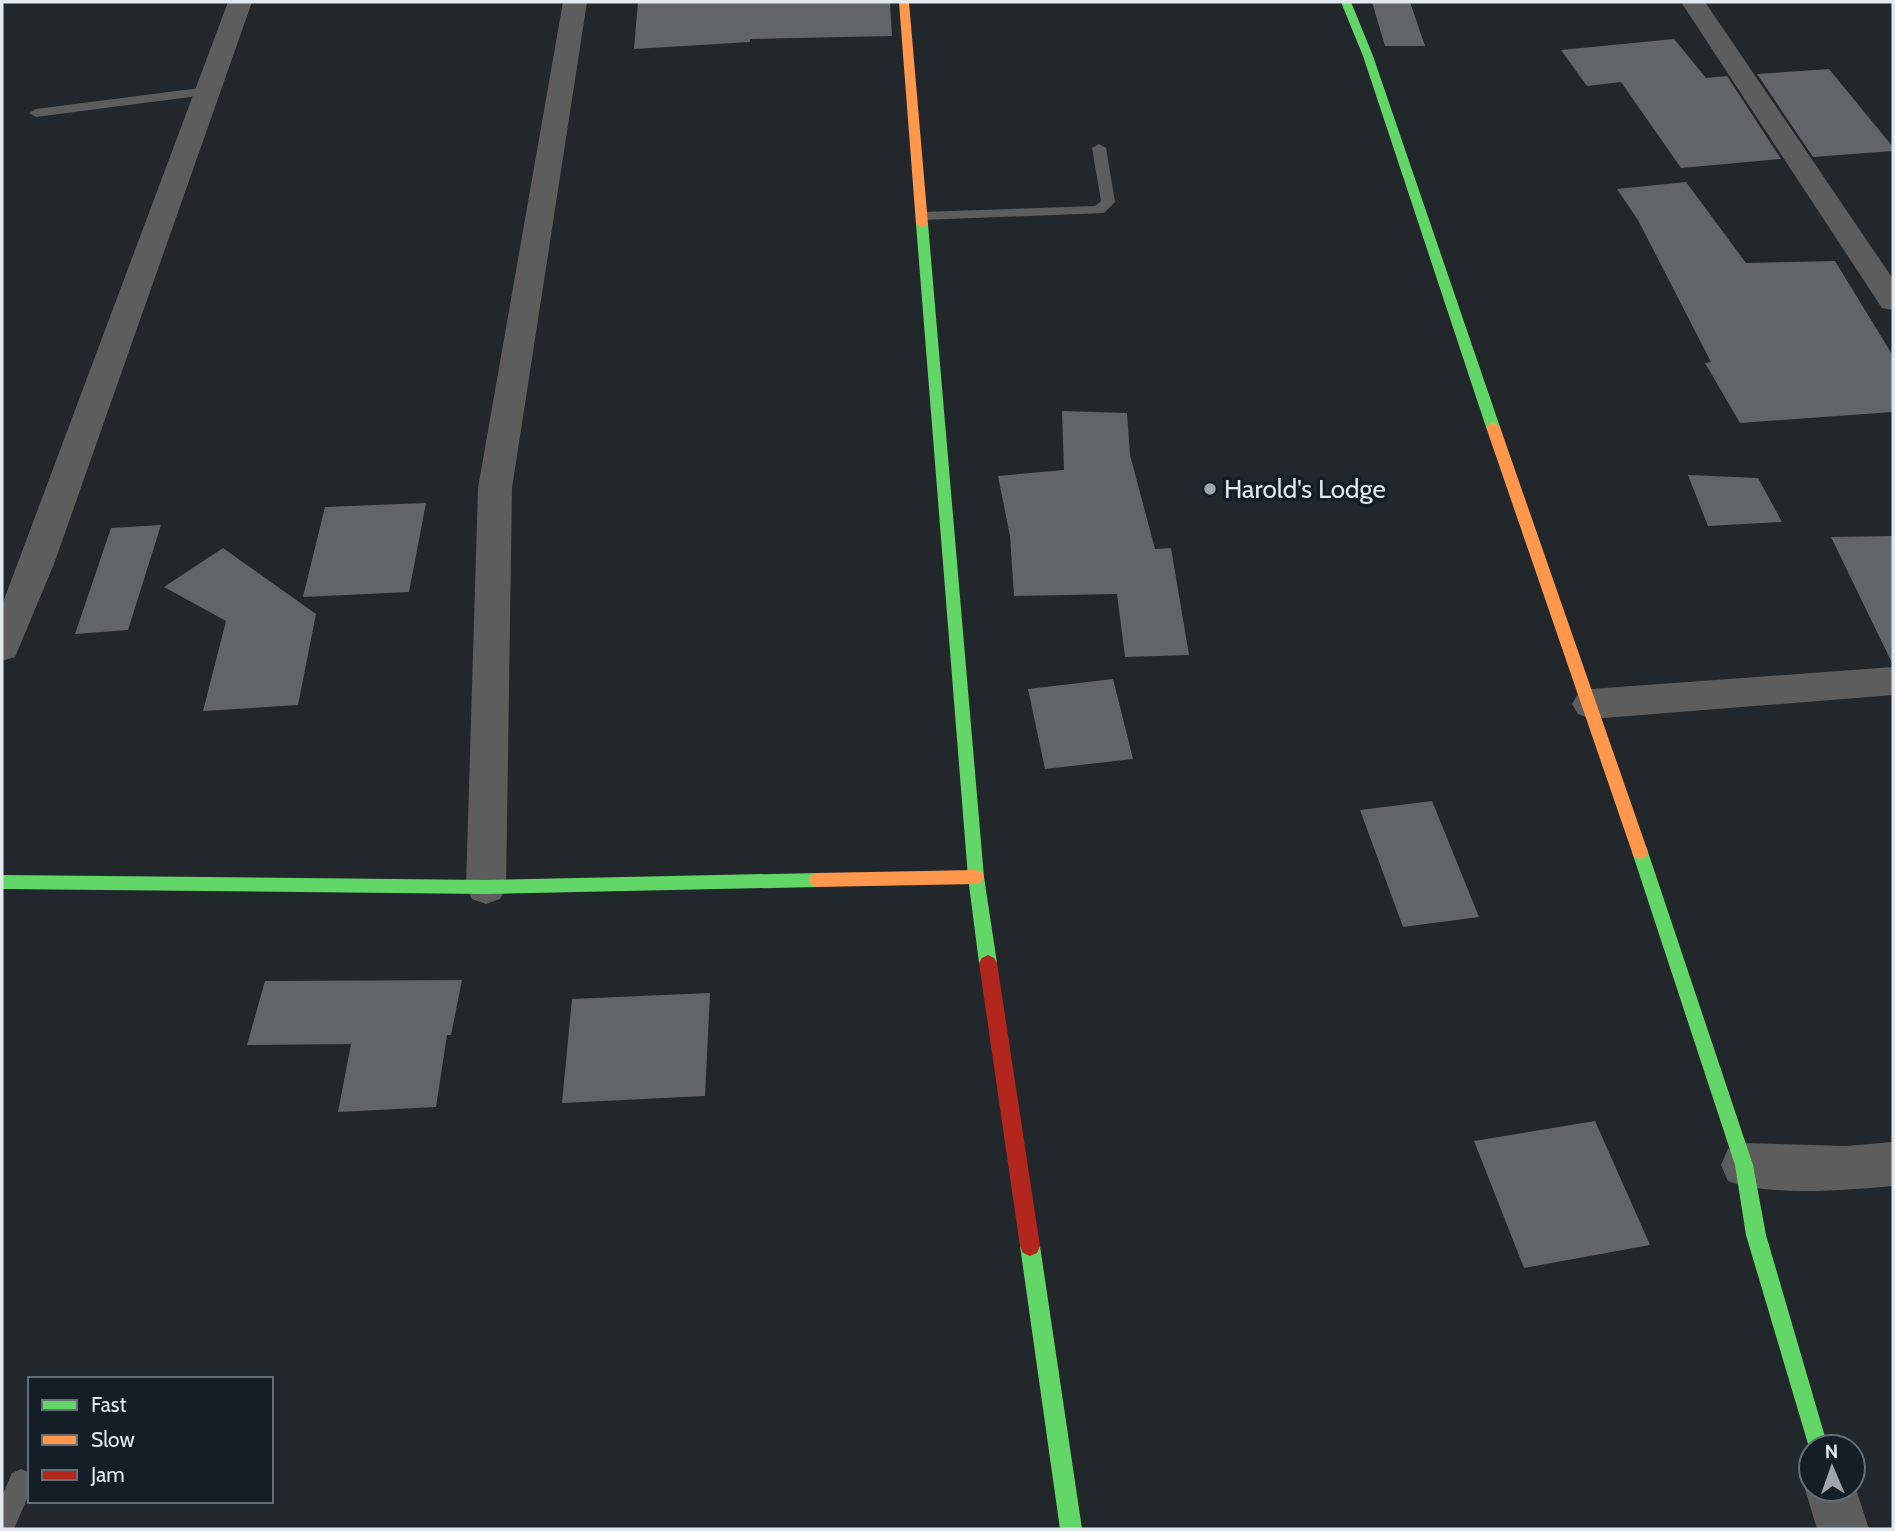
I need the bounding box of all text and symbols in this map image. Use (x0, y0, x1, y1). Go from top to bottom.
place label: Harold's Lodge (1224, 473, 1386, 505)
marker: Harold's Lodge (1202, 481, 1218, 497)
legend (28, 1377, 273, 1503)
text: Fast (91, 1392, 127, 1417)
text: Slow (91, 1427, 135, 1452)
north arrow (1797, 1433, 1867, 1503)
text: N (1824, 1440, 1839, 1463)
text: Jam (90, 1462, 125, 1487)

